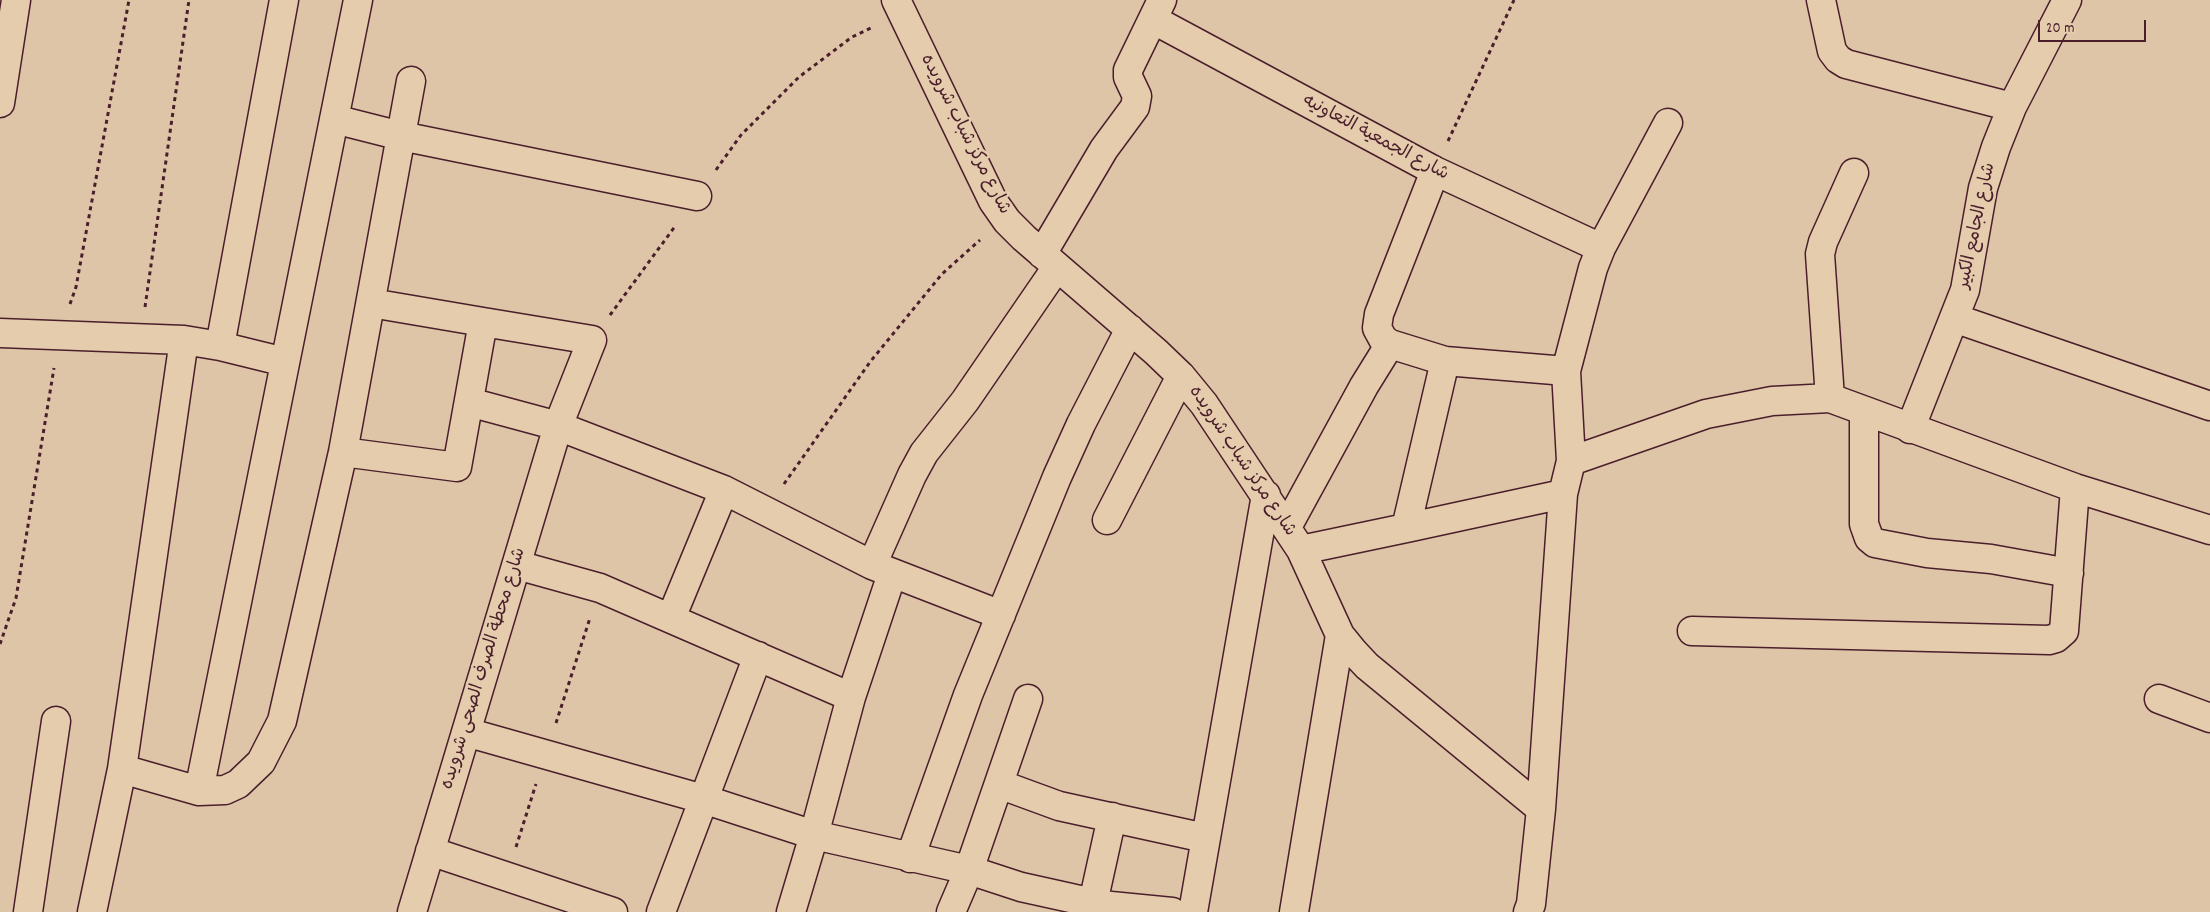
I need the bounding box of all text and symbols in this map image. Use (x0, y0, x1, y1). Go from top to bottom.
scale bar (2040, 10, 2148, 42)
text: 20 m (2046, 18, 2074, 40)
street label: شارع مركز شباب شرويده (914, 51, 1014, 219)
street label: شارع الجمعية التعاونيه (1298, 91, 1452, 187)
street label: شارع الجامع الكبير (1954, 161, 2002, 291)
street label: شارع مركز شباب شرويده (1183, 383, 1299, 541)
street label: شارع محطة الصرف الصحى شرويده (438, 546, 532, 792)

